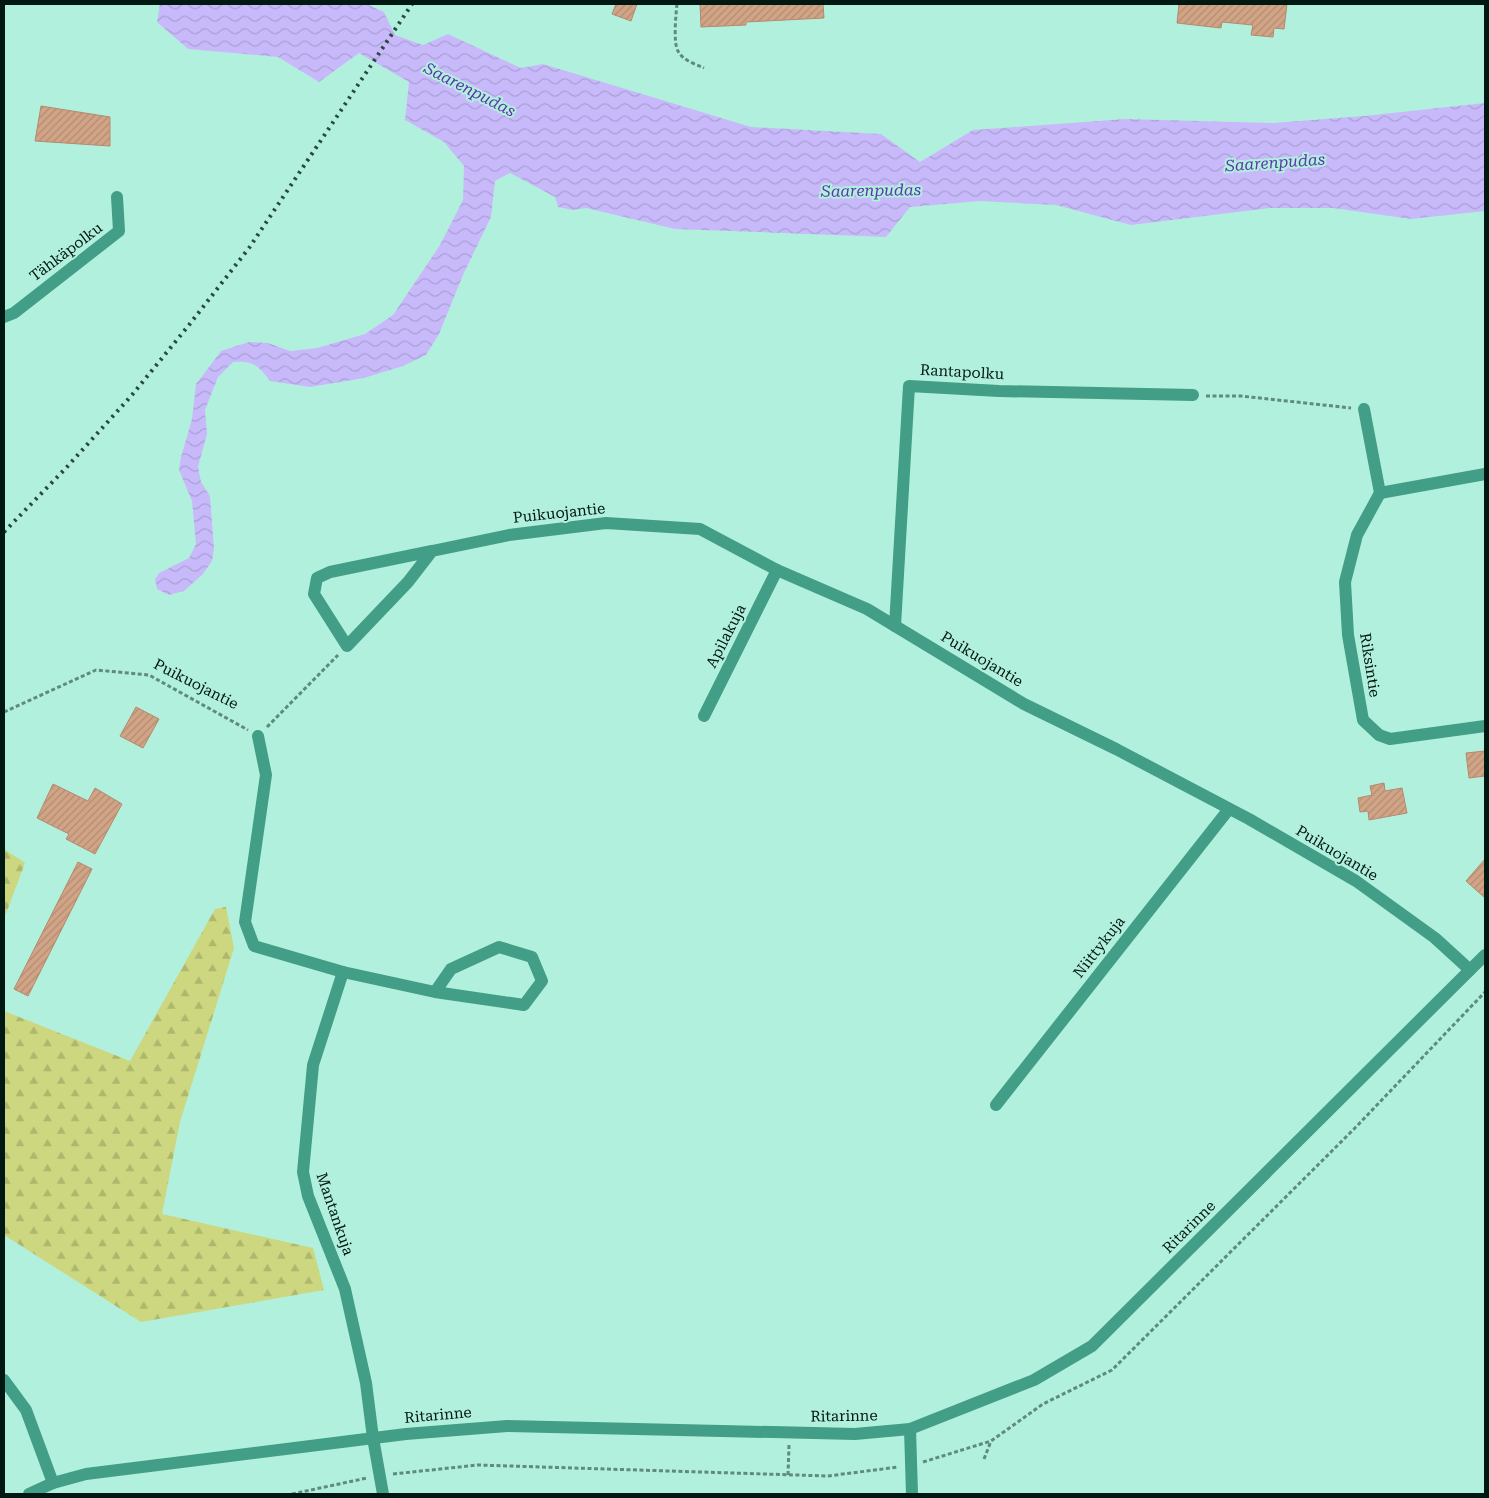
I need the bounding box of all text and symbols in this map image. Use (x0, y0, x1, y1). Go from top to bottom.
water label: Saarenpudas (420, 58, 519, 121)
water label: Saarenpudas (1223, 150, 1326, 176)
water label: Saarenpudas (820, 180, 921, 201)
street label: Tähkäpolku (26, 218, 106, 285)
street label: Rantapolku (920, 361, 1005, 383)
street label: Puikuojantie (512, 499, 606, 527)
street label: Apilakuja (702, 601, 750, 671)
street label: Puikuojantie (938, 627, 1026, 691)
street label: Riksintie (1356, 632, 1384, 698)
street label: Puikuojantie (151, 655, 241, 713)
street label: Puikuojantie (1293, 821, 1381, 885)
street label: Niittykuja (1069, 913, 1129, 981)
street label: Mantankuja (312, 1170, 358, 1258)
street label: Ritarinne (1159, 1197, 1219, 1257)
street label: Ritarinne (404, 1403, 472, 1427)
street label: Ritarinne (810, 1406, 878, 1426)

